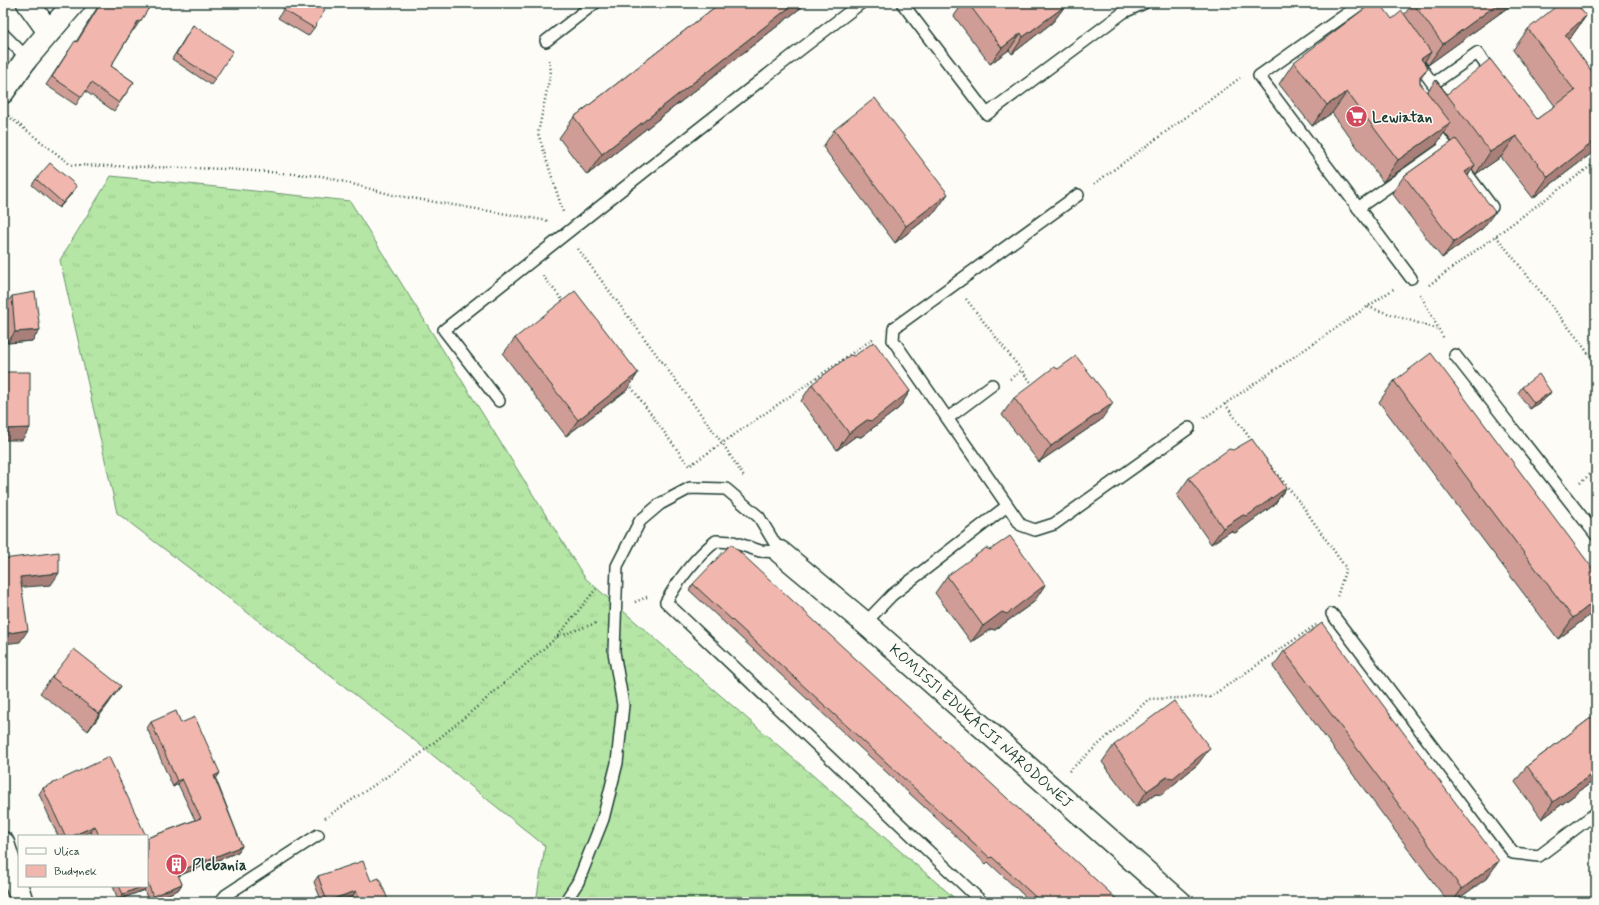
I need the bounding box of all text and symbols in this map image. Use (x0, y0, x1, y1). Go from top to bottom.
supermarket icon: Lewiatan (1344, 104, 1370, 130)
place label: Lewiatan (1372, 108, 1433, 128)
street label: KOMISJI EDUKACJI NARODOWEJ (885, 640, 1077, 813)
legend (18, 835, 148, 887)
text: Ulica (54, 844, 80, 860)
building icon: Plebania (163, 852, 189, 878)
place label: Plebania (192, 856, 247, 876)
text: Budynek (54, 864, 97, 880)

